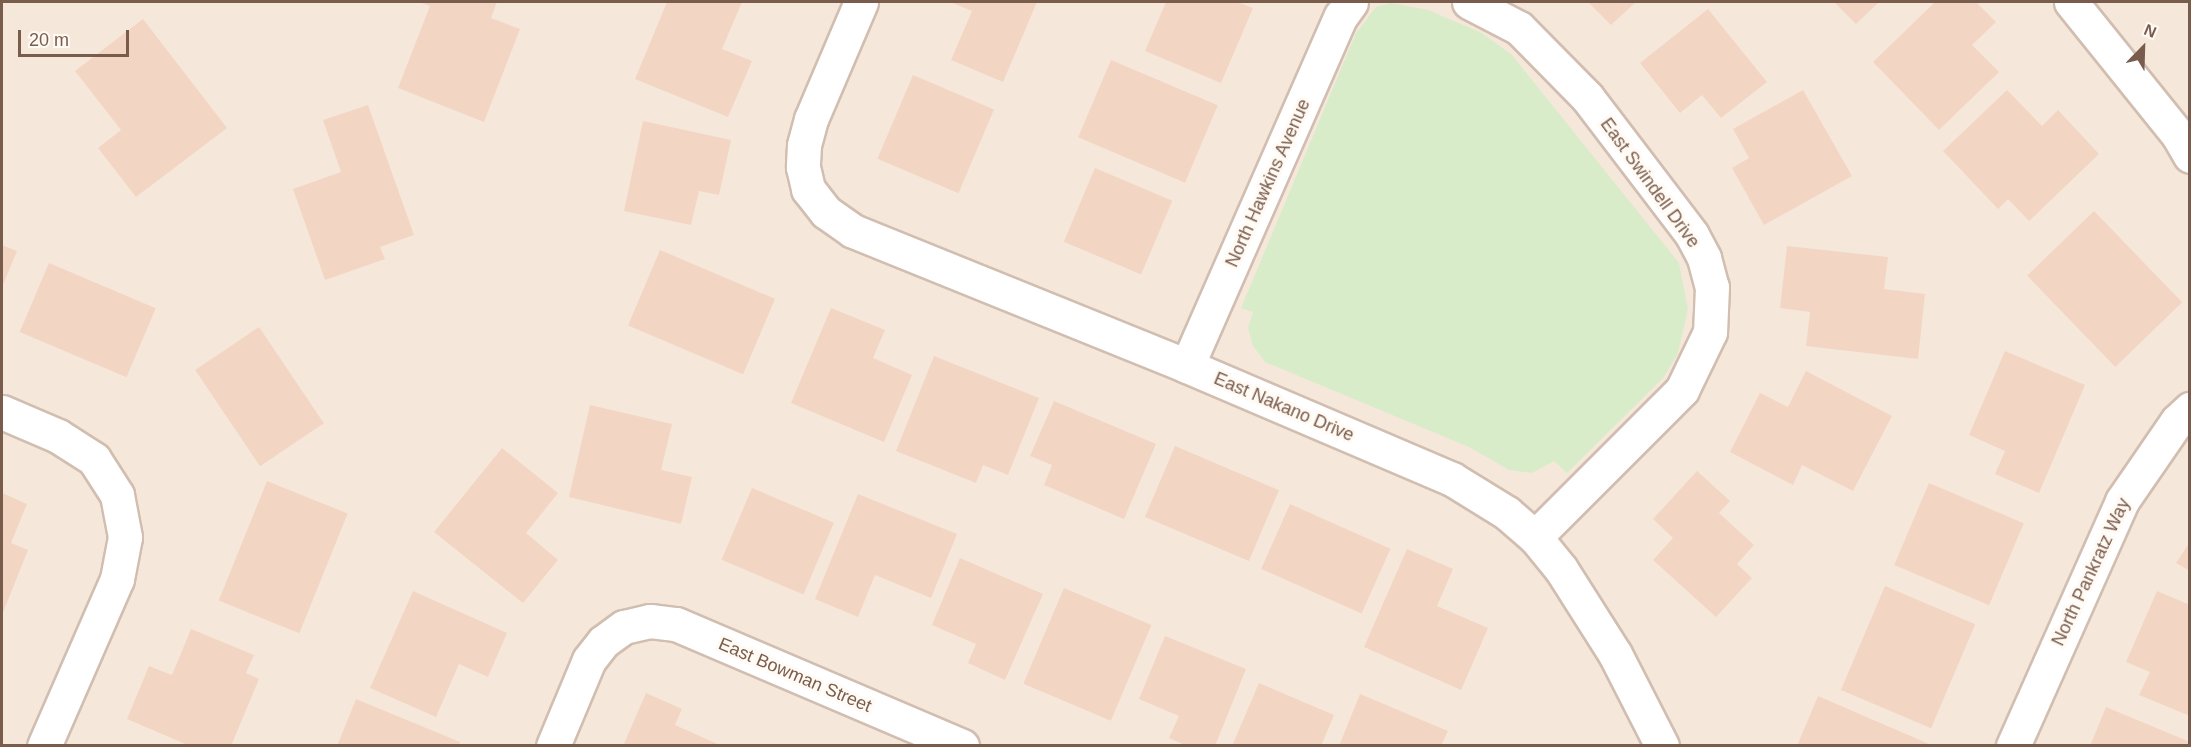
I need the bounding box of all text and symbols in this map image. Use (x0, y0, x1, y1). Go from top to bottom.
scale bar (21, 18, 132, 56)
north arrow (2113, 18, 2173, 78)
text: N (2142, 21, 2159, 41)
text: 20 m (29, 30, 69, 50)
street label: North Hawkins Avenue (1221, 95, 1315, 271)
street label: East Swindell Drive (1596, 114, 1704, 252)
street label: East Nakano Drive (1211, 368, 1357, 446)
street label: North Pankratz Way (2047, 495, 2135, 649)
street label: East Bowman Street (715, 633, 875, 717)

